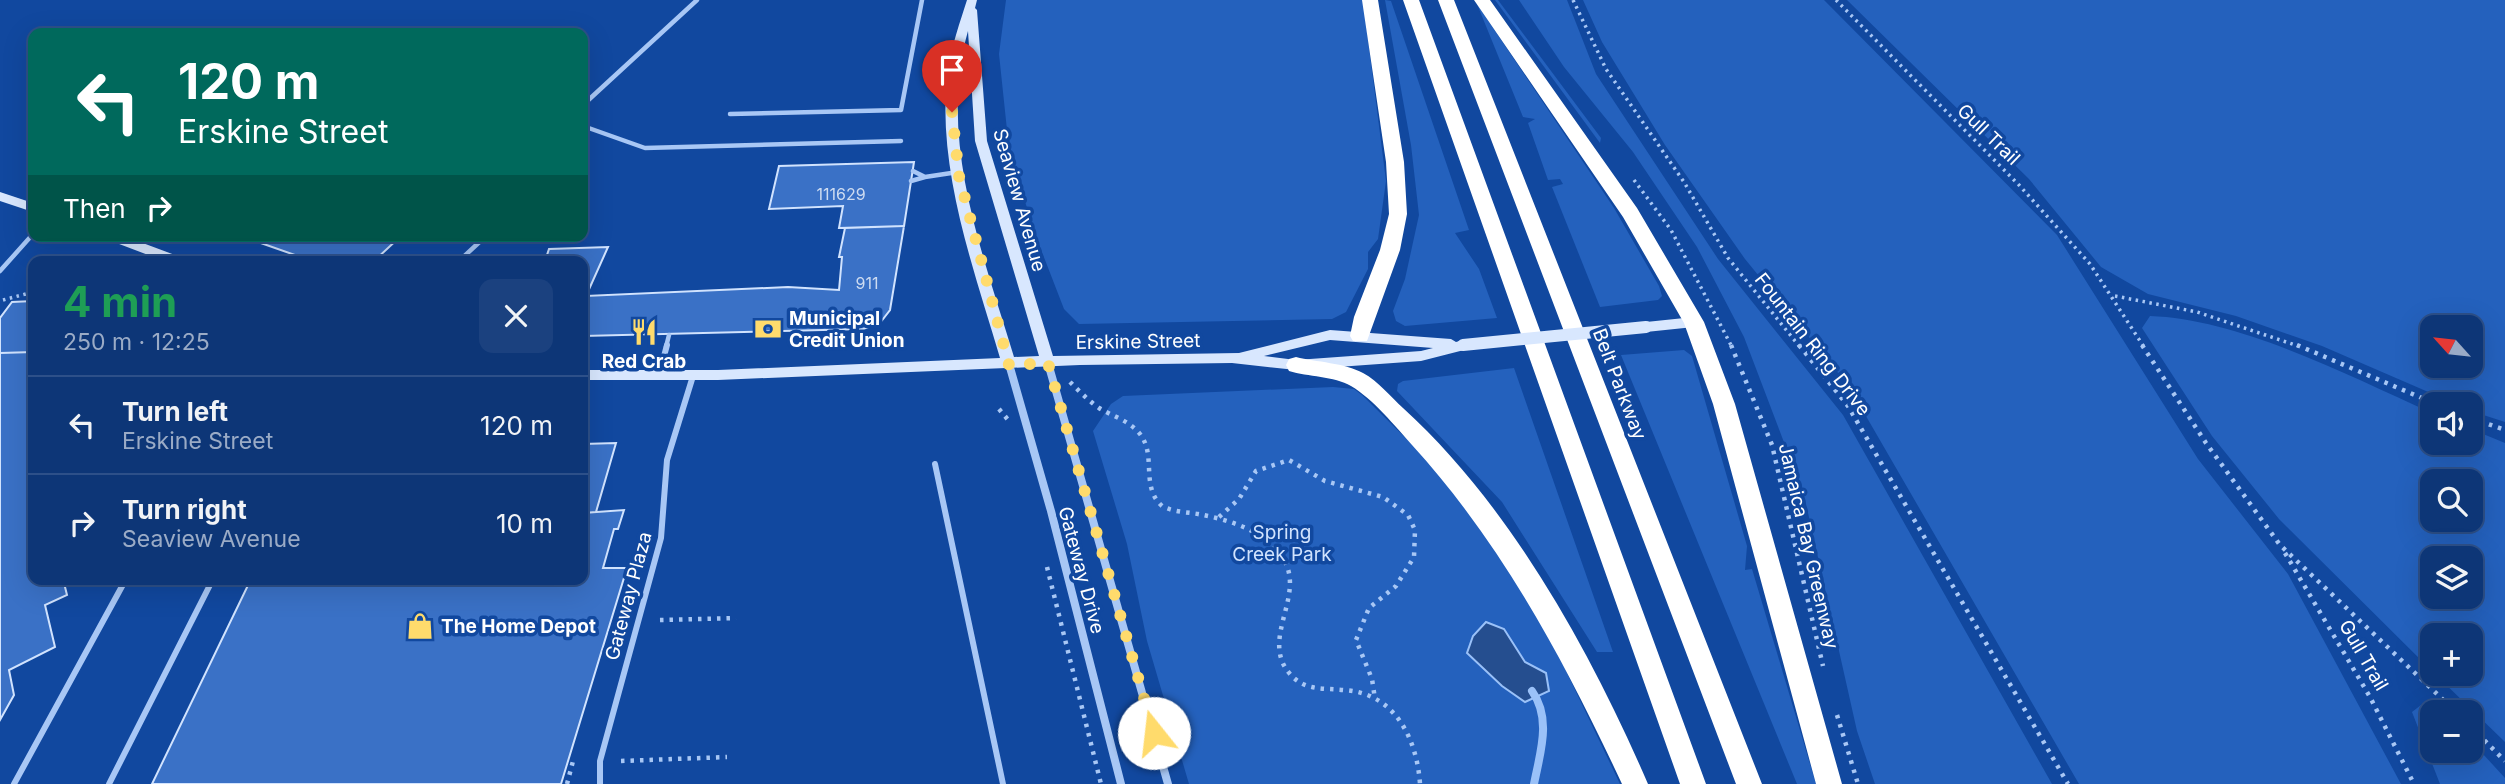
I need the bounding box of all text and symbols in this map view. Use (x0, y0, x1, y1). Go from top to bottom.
pin (922, 40, 982, 112)
icon: arrive (933, 51, 971, 89)
text: 120 m (178, 52, 319, 111)
icon: left (63, 56, 154, 147)
street label: Gull Trail (1953, 99, 2025, 170)
text: Erskine Street (178, 112, 388, 151)
street label: Seaview Avenue (988, 126, 1051, 274)
house number: 111629 (816, 184, 866, 204)
icon: right (140, 189, 178, 227)
text: Then (63, 193, 126, 224)
street label: Fountain Ring Drive (1750, 268, 1875, 420)
house number: 911 (856, 273, 878, 293)
text: 4 min (63, 276, 177, 327)
button: close (479, 279, 553, 353)
place label: Municipal Credit Union (789, 307, 905, 352)
bank icon: Municipal Credit Union (753, 314, 783, 344)
north arrow (2420, 315, 2483, 378)
map controls (2420, 315, 2483, 763)
restaurant icon: Red Crab (629, 317, 659, 347)
street label: Belt Parkway (1588, 325, 1651, 443)
text: 250 m · 12:25 (63, 328, 210, 356)
street label: Erskine Street (1075, 329, 1201, 354)
place label: Red Crab (602, 350, 686, 373)
button: sound (2420, 392, 2483, 455)
text: Turn left (122, 396, 228, 427)
icon: left (63, 406, 101, 444)
text: 120 m (480, 410, 553, 441)
text: Erskine Street (122, 427, 273, 455)
street label: Jamaica Bay Greenway (1774, 441, 1843, 651)
button: search (2420, 469, 2483, 532)
text: Turn right (122, 494, 247, 525)
icon: right (63, 504, 101, 542)
street label: Gateway Drive (1053, 504, 1110, 636)
text: 10 m (496, 508, 553, 539)
park label: Spring Creek Park (1232, 521, 1332, 566)
text: Seaview Avenue (122, 525, 301, 553)
street label: Gateway Plaza (600, 529, 657, 663)
button: layers (2420, 546, 2483, 609)
shop icon: The Home Depot (405, 611, 435, 641)
place label: The Home Depot (441, 615, 596, 638)
street label: Gull Trail (2334, 616, 2393, 695)
button: + (2420, 623, 2483, 686)
position arrow (1117, 696, 1191, 770)
button: − (2420, 700, 2483, 763)

